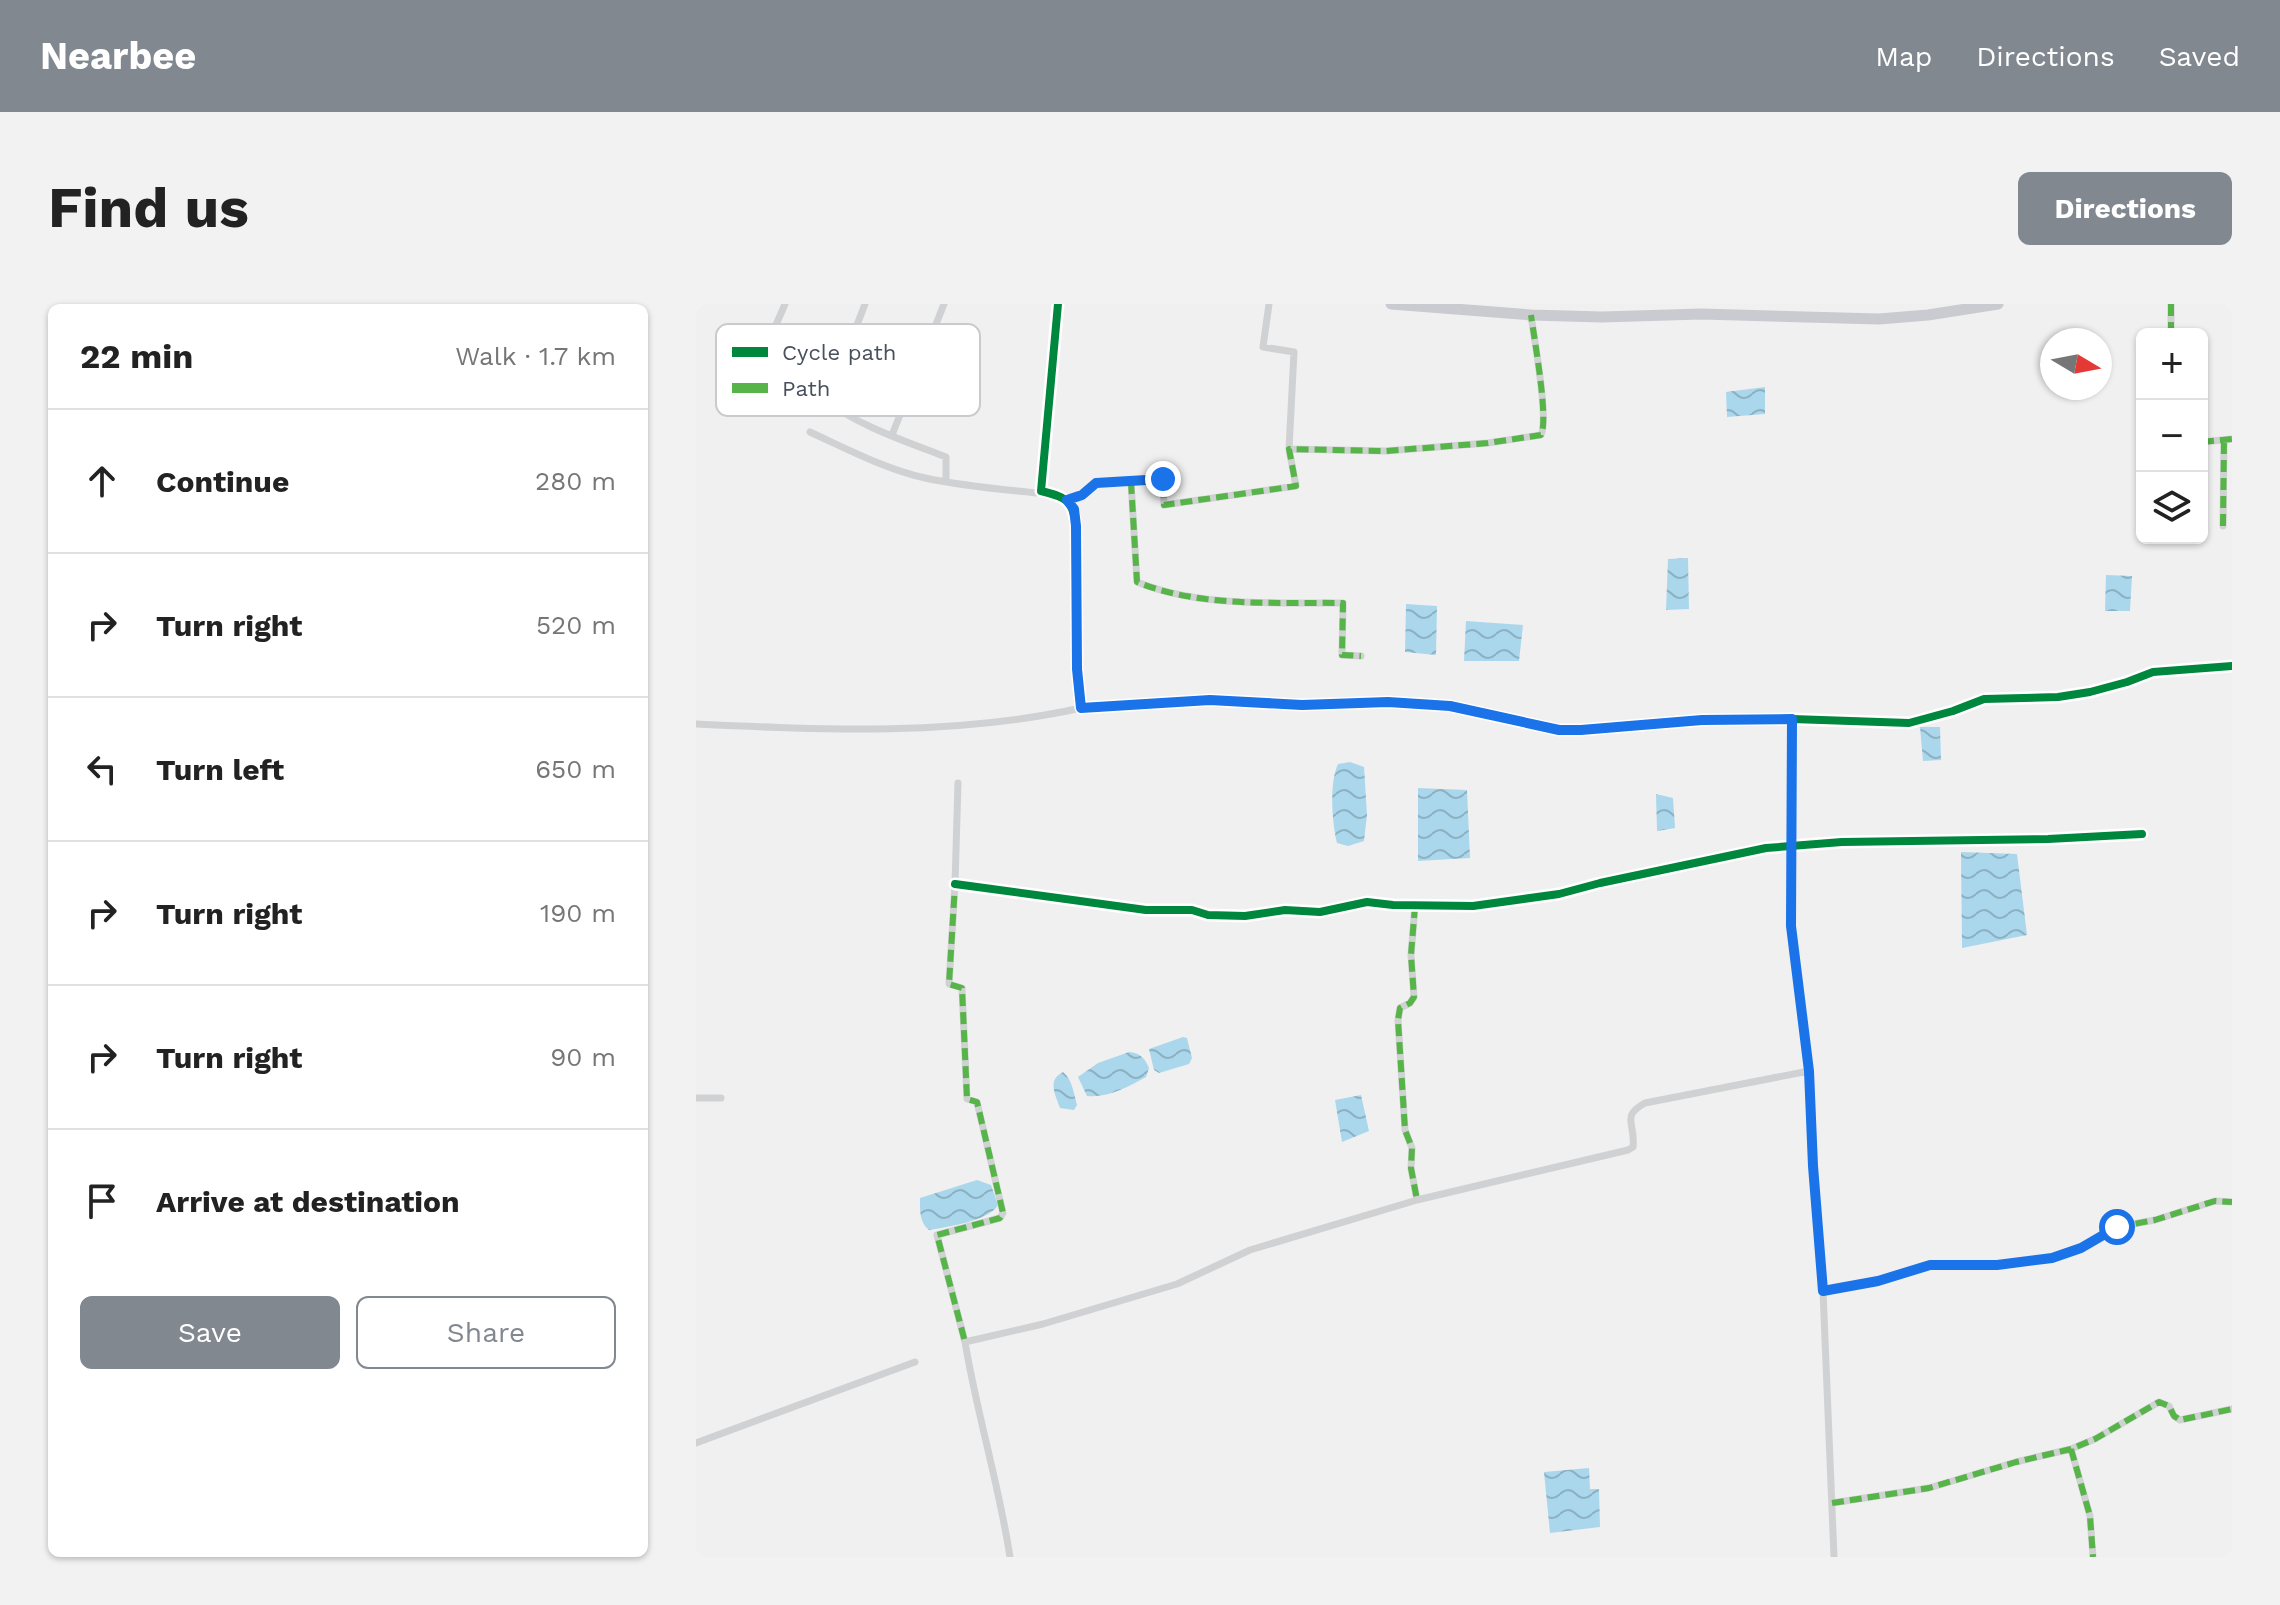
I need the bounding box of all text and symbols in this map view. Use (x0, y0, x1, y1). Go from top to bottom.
text: Nearbee (40, 34, 196, 78)
text: Map (1875, 40, 1932, 73)
text: Directions (1976, 40, 2115, 73)
text: Saved (2159, 40, 2240, 73)
button: Directions (2018, 172, 2232, 245)
text: Find us (48, 175, 249, 241)
legend (716, 324, 980, 416)
north arrow (2040, 328, 2112, 400)
map controls (2136, 328, 2208, 544)
button: + (2136, 328, 2208, 400)
text: 22 min (80, 336, 193, 376)
text: Cycle path (782, 340, 896, 365)
text: Walk · 1.7 km (455, 341, 616, 371)
text: Path (782, 376, 830, 401)
button: − (2136, 400, 2208, 472)
icon: ahead (80, 459, 124, 503)
route end (1145, 461, 1181, 497)
text: Continue (156, 464, 289, 499)
text: 280 m (535, 466, 616, 496)
button: layers (2136, 472, 2208, 544)
icon: right (80, 603, 124, 647)
text: Turn right (156, 608, 302, 643)
text: 520 m (536, 610, 616, 640)
icon: left (80, 747, 124, 791)
text: Turn left (156, 752, 284, 787)
text: 650 m (535, 754, 616, 784)
icon: right (80, 891, 124, 935)
text: Turn right (156, 896, 302, 931)
text: 190 m (540, 898, 616, 928)
icon: right (80, 1035, 124, 1079)
text: Turn right (156, 1040, 302, 1075)
text: 90 m (550, 1042, 616, 1072)
icon: arrive (80, 1179, 124, 1223)
text: Arrive at destination (156, 1184, 460, 1219)
route start (2099, 1209, 2135, 1245)
button: Save (80, 1296, 340, 1369)
button: Share (356, 1296, 616, 1369)

